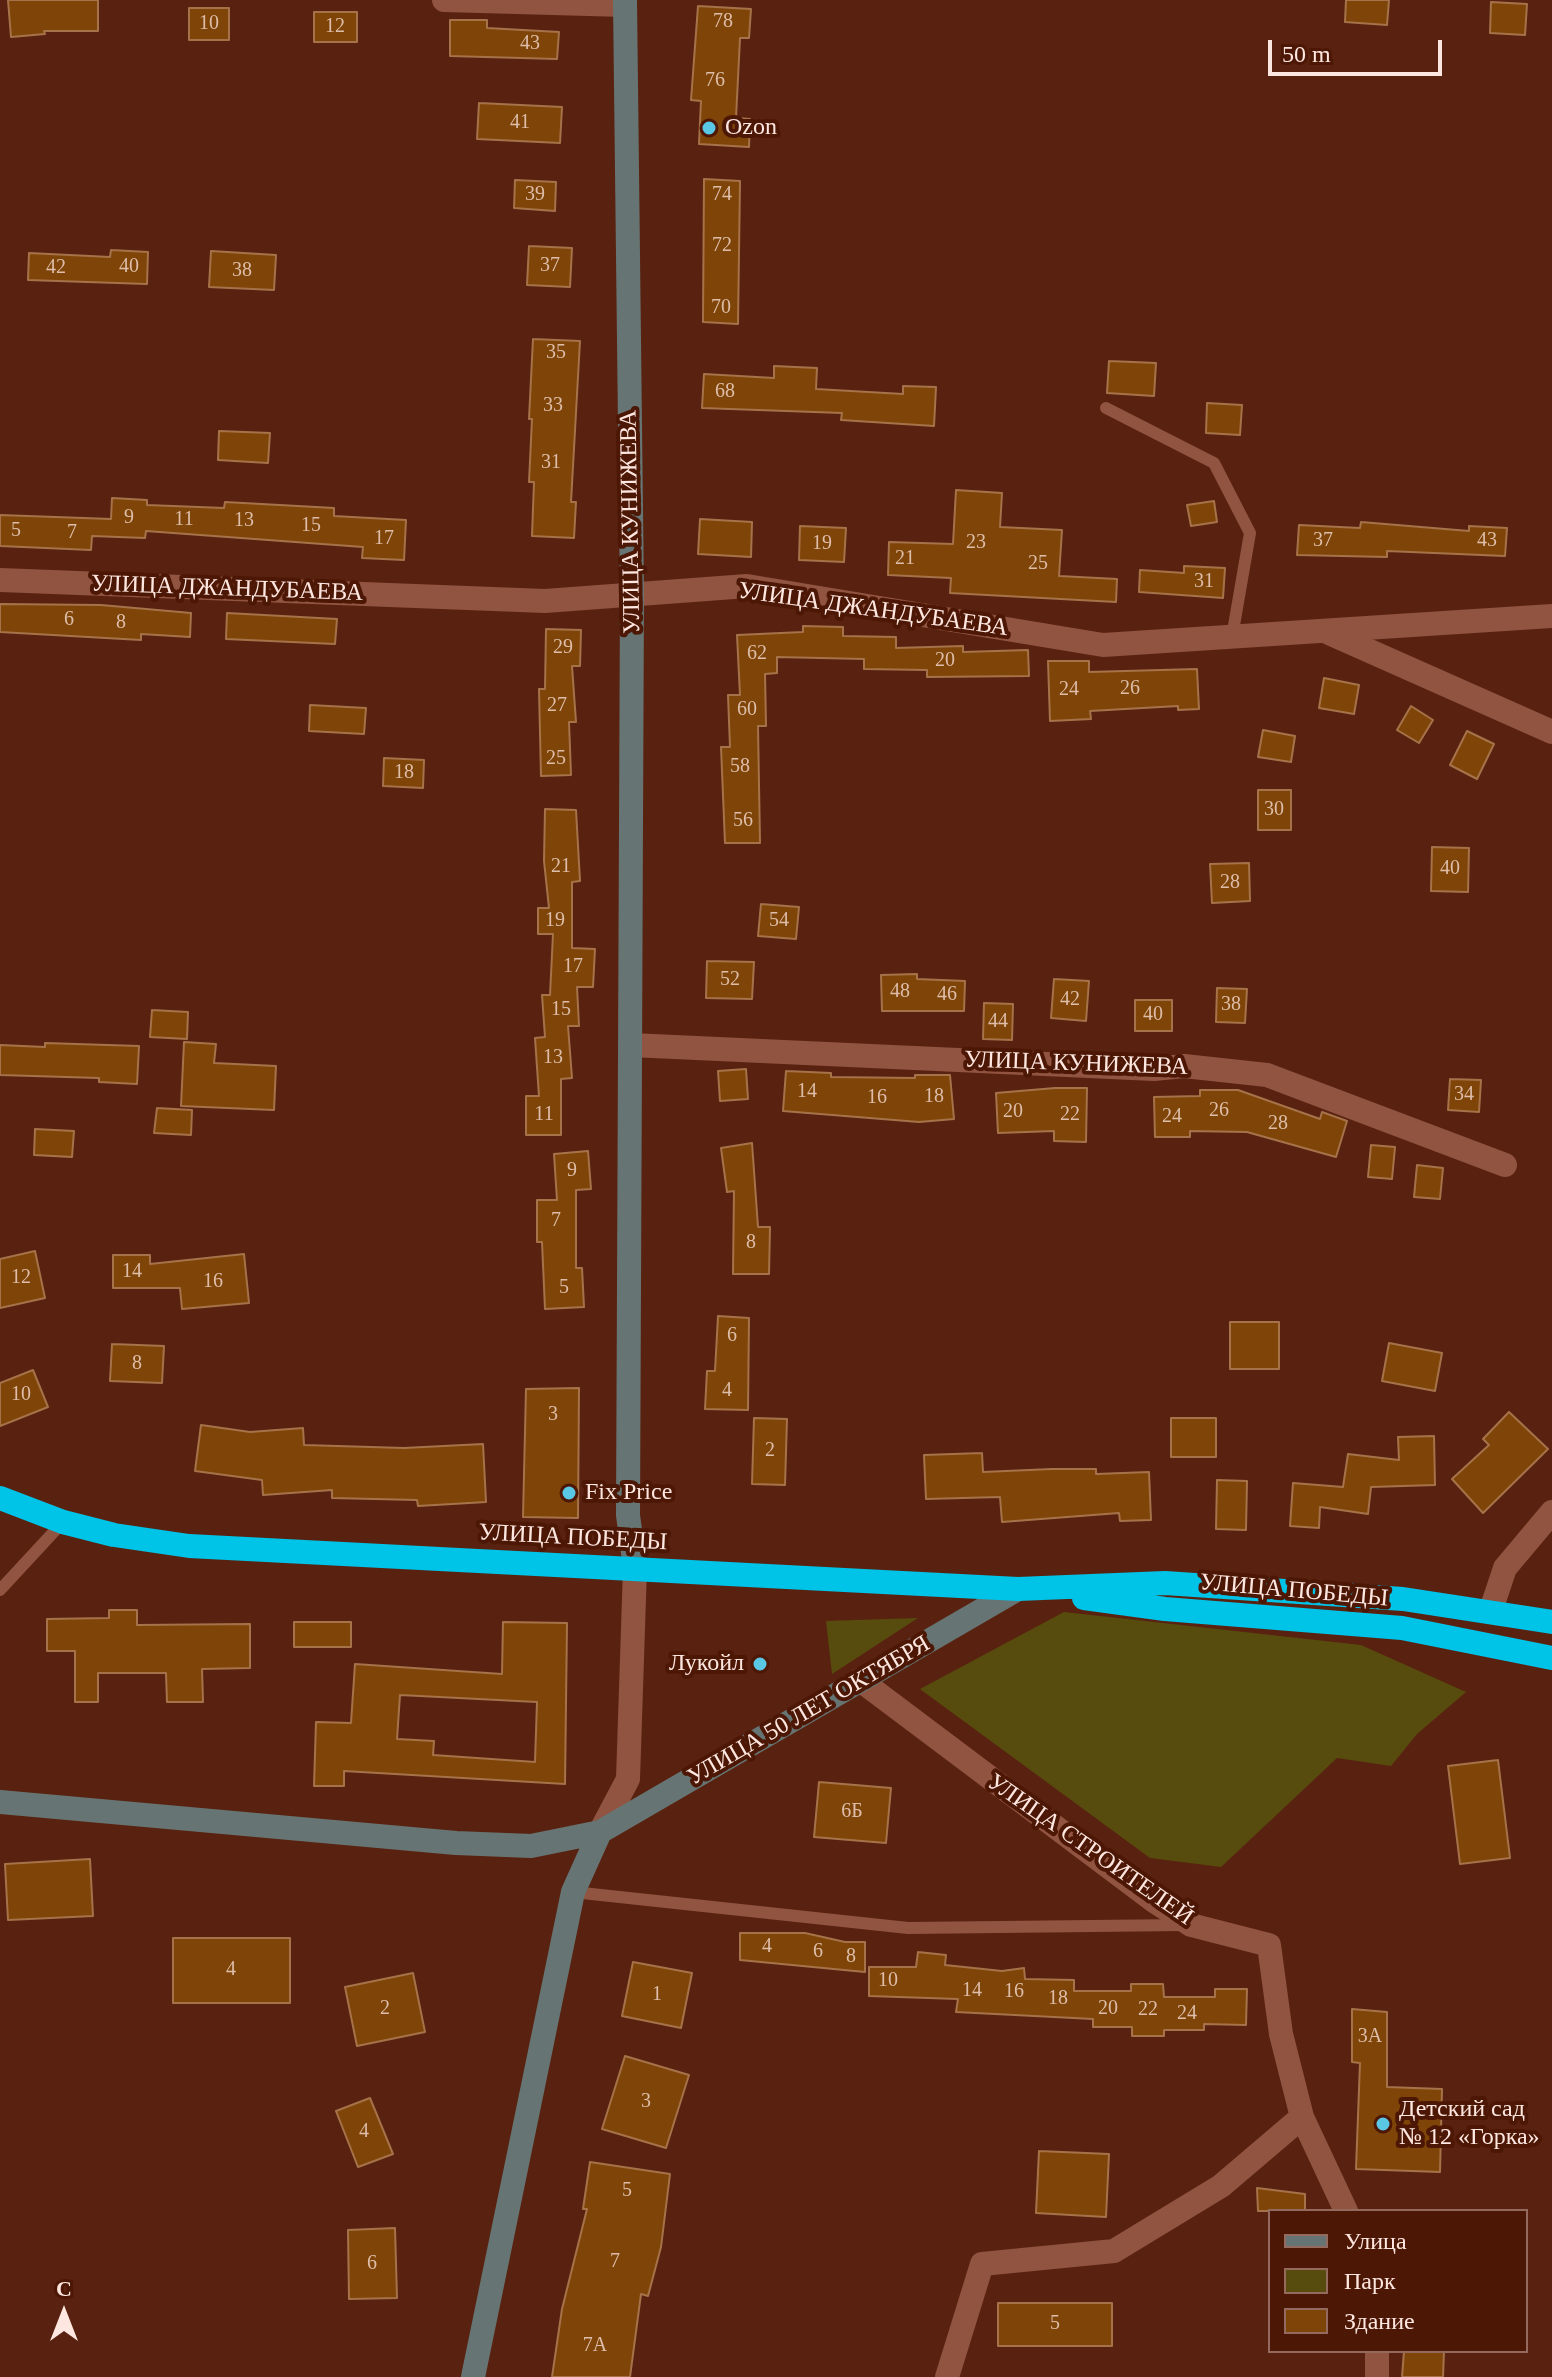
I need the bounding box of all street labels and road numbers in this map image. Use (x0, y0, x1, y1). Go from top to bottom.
street label: УЛИЦА КУНИЖЕВА (615, 410, 647, 634)
street label: УЛИЦА ДЖАНДУБАЕВА (91, 570, 363, 608)
street label: УЛИЦА ДЖАНДУБАЕВА (736, 577, 1010, 643)
street label: УЛИЦА КУНИЖЕВА (964, 1046, 1188, 1082)
street label: УЛИЦА ПОБЕДЫ (478, 1519, 668, 1557)
street label: УЛИЦА ПОБЕДЫ (1199, 1568, 1389, 1614)
street label: УЛИЦА 50 ЛЕТ ОКТЯБРЯ (683, 1630, 935, 1792)
street label: УЛИЦА СТРОИТЕЛЕЙ (981, 1768, 1199, 1932)

